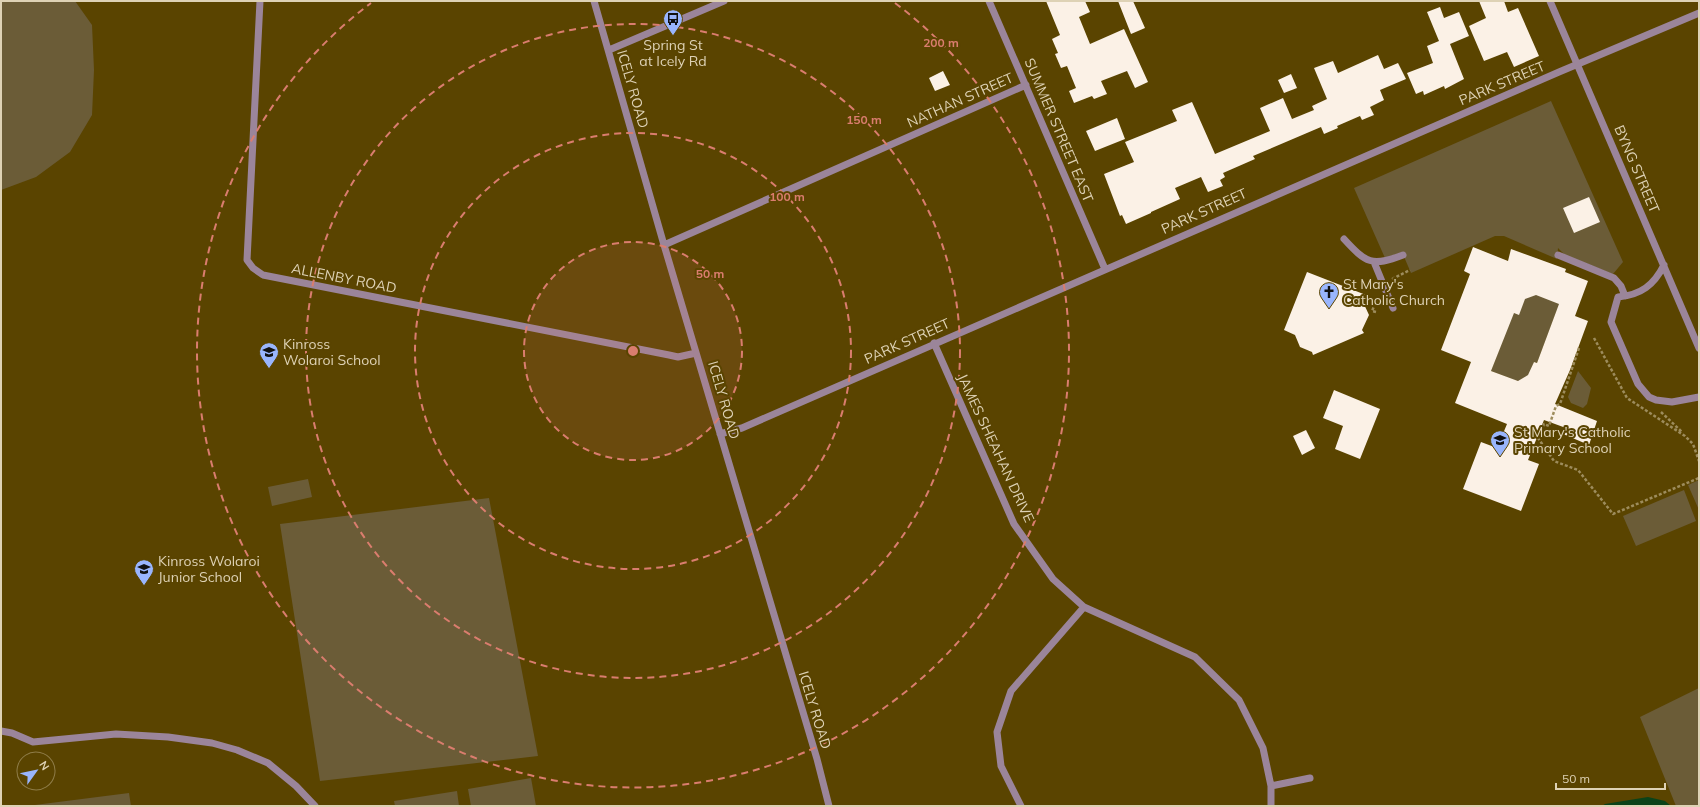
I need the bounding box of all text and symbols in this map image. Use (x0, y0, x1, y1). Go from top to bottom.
bus stop icon: Spring St at Icely Rd (662, 8, 684, 36)
text: 200 m (923, 35, 959, 50)
place label: Spring St at Icely Rd (639, 36, 707, 70)
street label: ICELY ROAD (613, 48, 653, 130)
street label: SUMMER STREET EAST (1020, 55, 1098, 205)
street label: PARK STREET (1456, 57, 1548, 109)
street label: NATHAN STREET (904, 68, 1017, 132)
text: 150 m (846, 112, 882, 127)
street label: BYNG STREET (1610, 122, 1664, 216)
street label: PARK STREET (1158, 184, 1250, 238)
text: 100 m (769, 189, 805, 204)
street label: ALLENBY ROAD (290, 259, 398, 297)
text: 50 m (696, 266, 724, 281)
place label: St Mary's Catholic Church (1343, 275, 1445, 309)
church icon: St Mary's Catholic Church (1318, 281, 1340, 309)
street label: PARK STREET (861, 314, 953, 368)
place label: Kinross Wolaroi School (283, 335, 381, 369)
school or university icon: Kinross Wolaroi School (258, 341, 280, 369)
centre of rings (626, 344, 640, 358)
street label: ICELY ROAD (704, 359, 744, 441)
street label: JAMES SHEAHAN DRIVE (954, 371, 1038, 525)
place label: St Mary's Catholic Primary School (1514, 423, 1631, 457)
school or university icon: St Mary's Catholic Primary School (1489, 429, 1511, 457)
place label: Kinross Wolaroi Junior School (158, 552, 260, 586)
school or university icon: Kinross Wolaroi Junior School (133, 558, 155, 586)
street label: ICELY ROAD (795, 669, 835, 751)
north arrow (16, 751, 56, 791)
text: N (36, 758, 53, 773)
scale bar (1556, 765, 1665, 791)
text: 50 m (1562, 771, 1590, 786)

